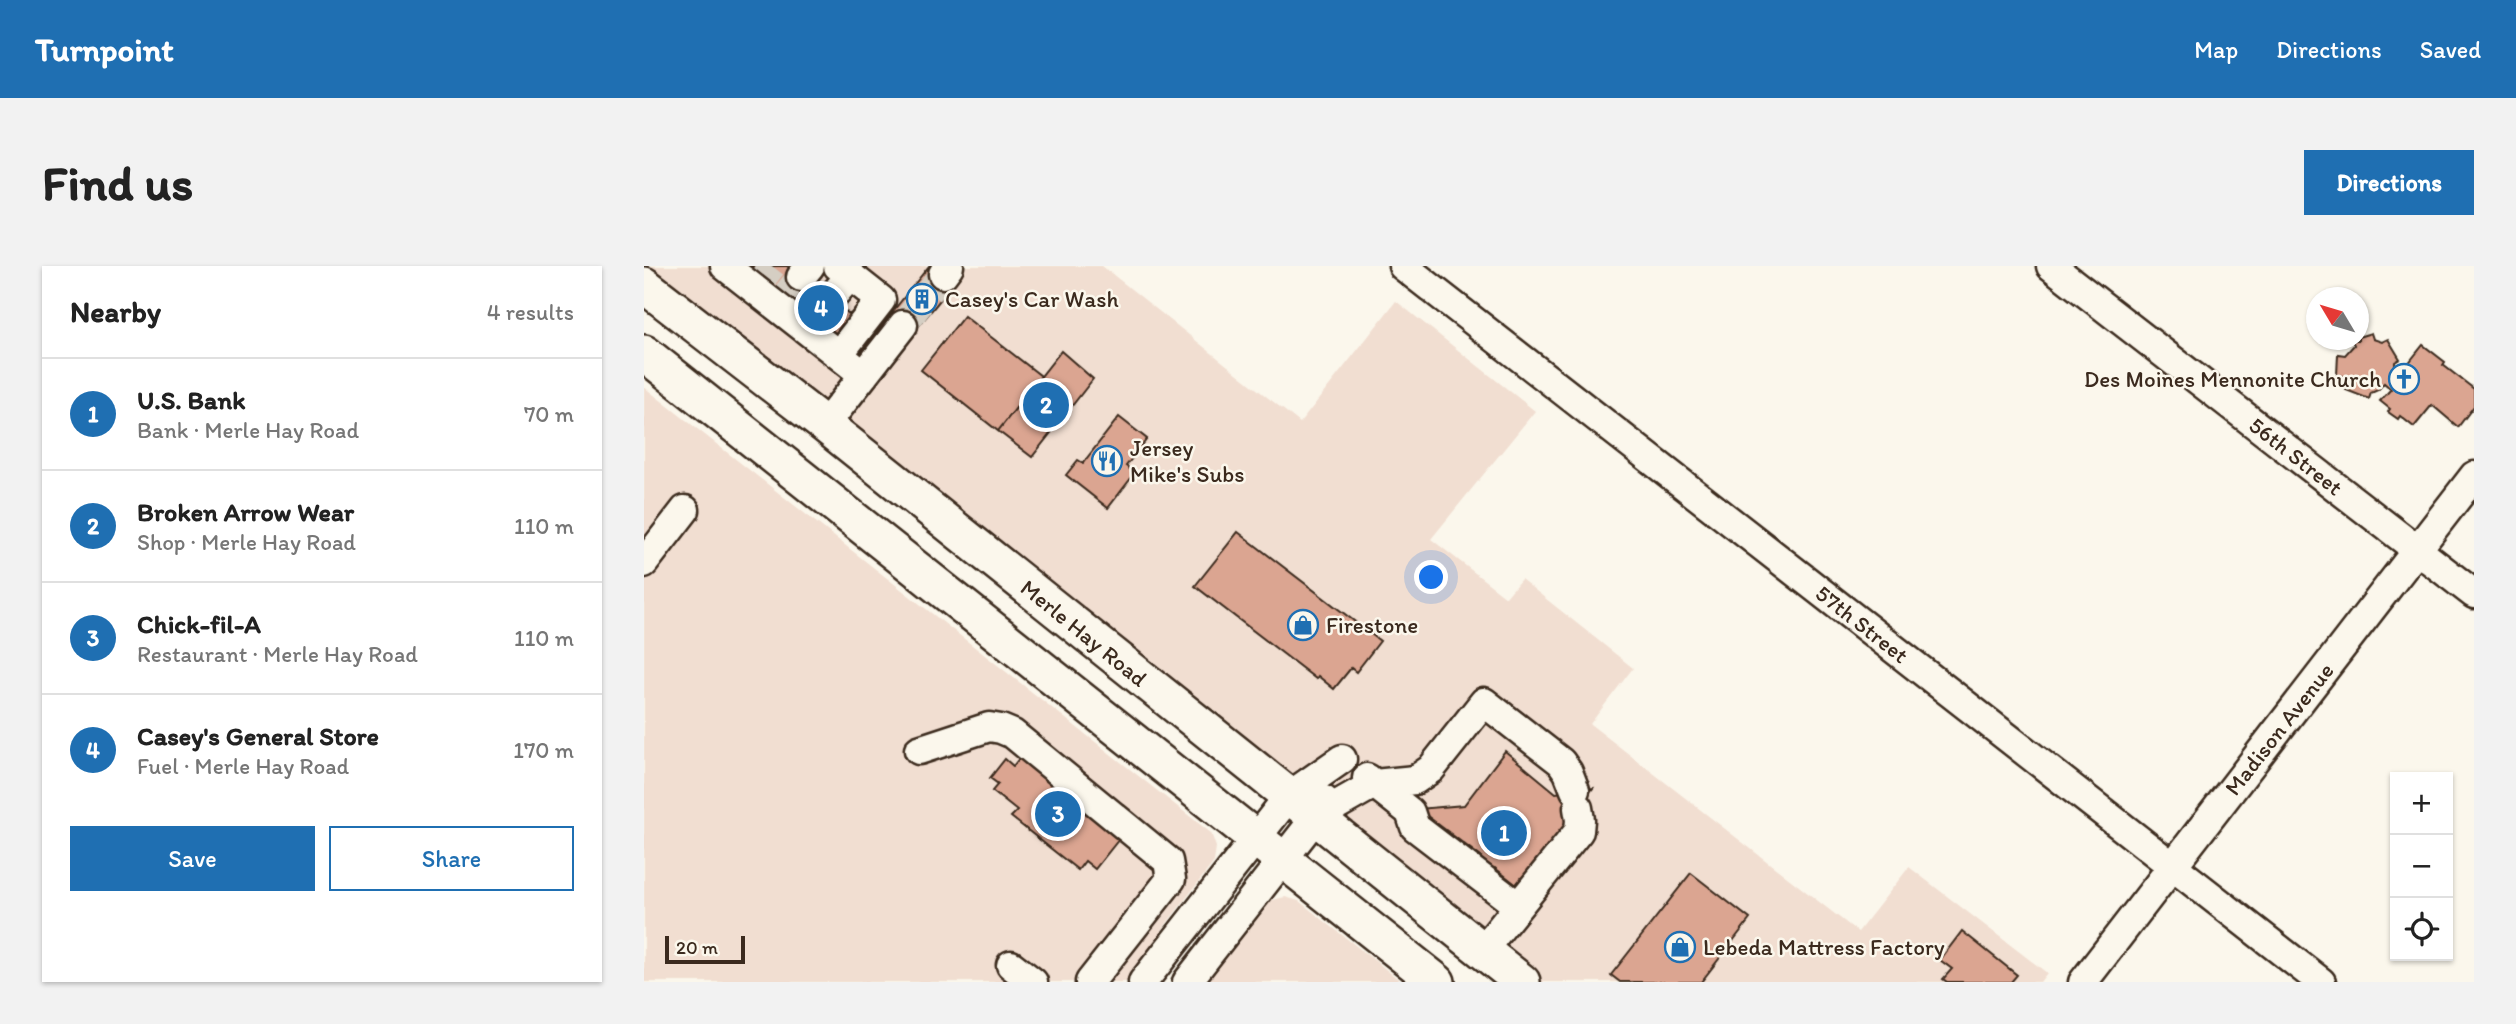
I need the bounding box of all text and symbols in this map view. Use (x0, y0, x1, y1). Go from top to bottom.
text: Turnpoint (35, 30, 174, 69)
text: Map (2194, 35, 2238, 64)
text: Directions (2276, 35, 2382, 64)
text: Saved (2420, 35, 2481, 64)
button: Directions (2304, 150, 2474, 215)
text: Find us (42, 153, 193, 212)
pin: 4 (798, 282, 844, 334)
building icon: Casey's Car Wash (905, 282, 939, 316)
place label: Casey's Car Wash (945, 285, 1119, 313)
north arrow (2306, 287, 2369, 350)
text: Nearby (70, 293, 161, 330)
text: 4 results (487, 298, 574, 326)
church icon: Des Moines Mennonite Church (2387, 362, 2421, 396)
place label: Des Moines Mennonite Church (2084, 365, 2381, 393)
pin: 2 (1023, 379, 1069, 431)
text: U.S. Bank (137, 384, 245, 416)
text: 1 (88, 400, 98, 428)
text: 70 m (524, 400, 574, 428)
street label: 56th Street (2244, 411, 2349, 501)
text: Bank · Merle Hay Road (137, 416, 359, 444)
place label: Jersey Mike's Subs (1130, 434, 1244, 488)
restaurant icon: Jersey Mike's Subs (1090, 444, 1124, 478)
text: Broken Arrow Wear (137, 496, 354, 528)
text: 2 (87, 512, 99, 540)
text: 110 m (514, 512, 574, 540)
text: Shop · Merle Hay Road (137, 528, 356, 556)
your location (1414, 560, 1448, 594)
street label: Merle Hay Road (1015, 573, 1153, 693)
street label: 57th Street (1810, 579, 1914, 669)
text: Chick-fil-A (137, 608, 261, 640)
shop icon: Firestone (1286, 608, 1320, 642)
place label: Firestone (1326, 611, 1418, 639)
text: 3 (87, 624, 99, 652)
text: 110 m (514, 624, 574, 652)
text: Restaurant · Merle Hay Road (137, 640, 418, 668)
street label: Madison Avenue (2218, 657, 2340, 801)
text: Casey's General Store (137, 720, 379, 752)
text: 4 (86, 736, 100, 764)
text: 170 m (513, 736, 574, 764)
text: Fuel · Merle Hay Road (137, 752, 349, 780)
map controls (2390, 772, 2453, 961)
button: + (2390, 772, 2453, 835)
pin: 3 (1035, 788, 1081, 840)
pin: 1 (1481, 807, 1527, 859)
button: Save (70, 826, 315, 891)
button: Share (329, 826, 574, 891)
button: − (2390, 835, 2453, 898)
button: locate (2390, 898, 2453, 961)
shop icon: Lebeda Mattress Factory (1663, 930, 1697, 964)
scale bar (665, 933, 746, 965)
place label: Lebeda Mattress Factory (1703, 933, 1945, 961)
text: 20 m (676, 936, 718, 959)

